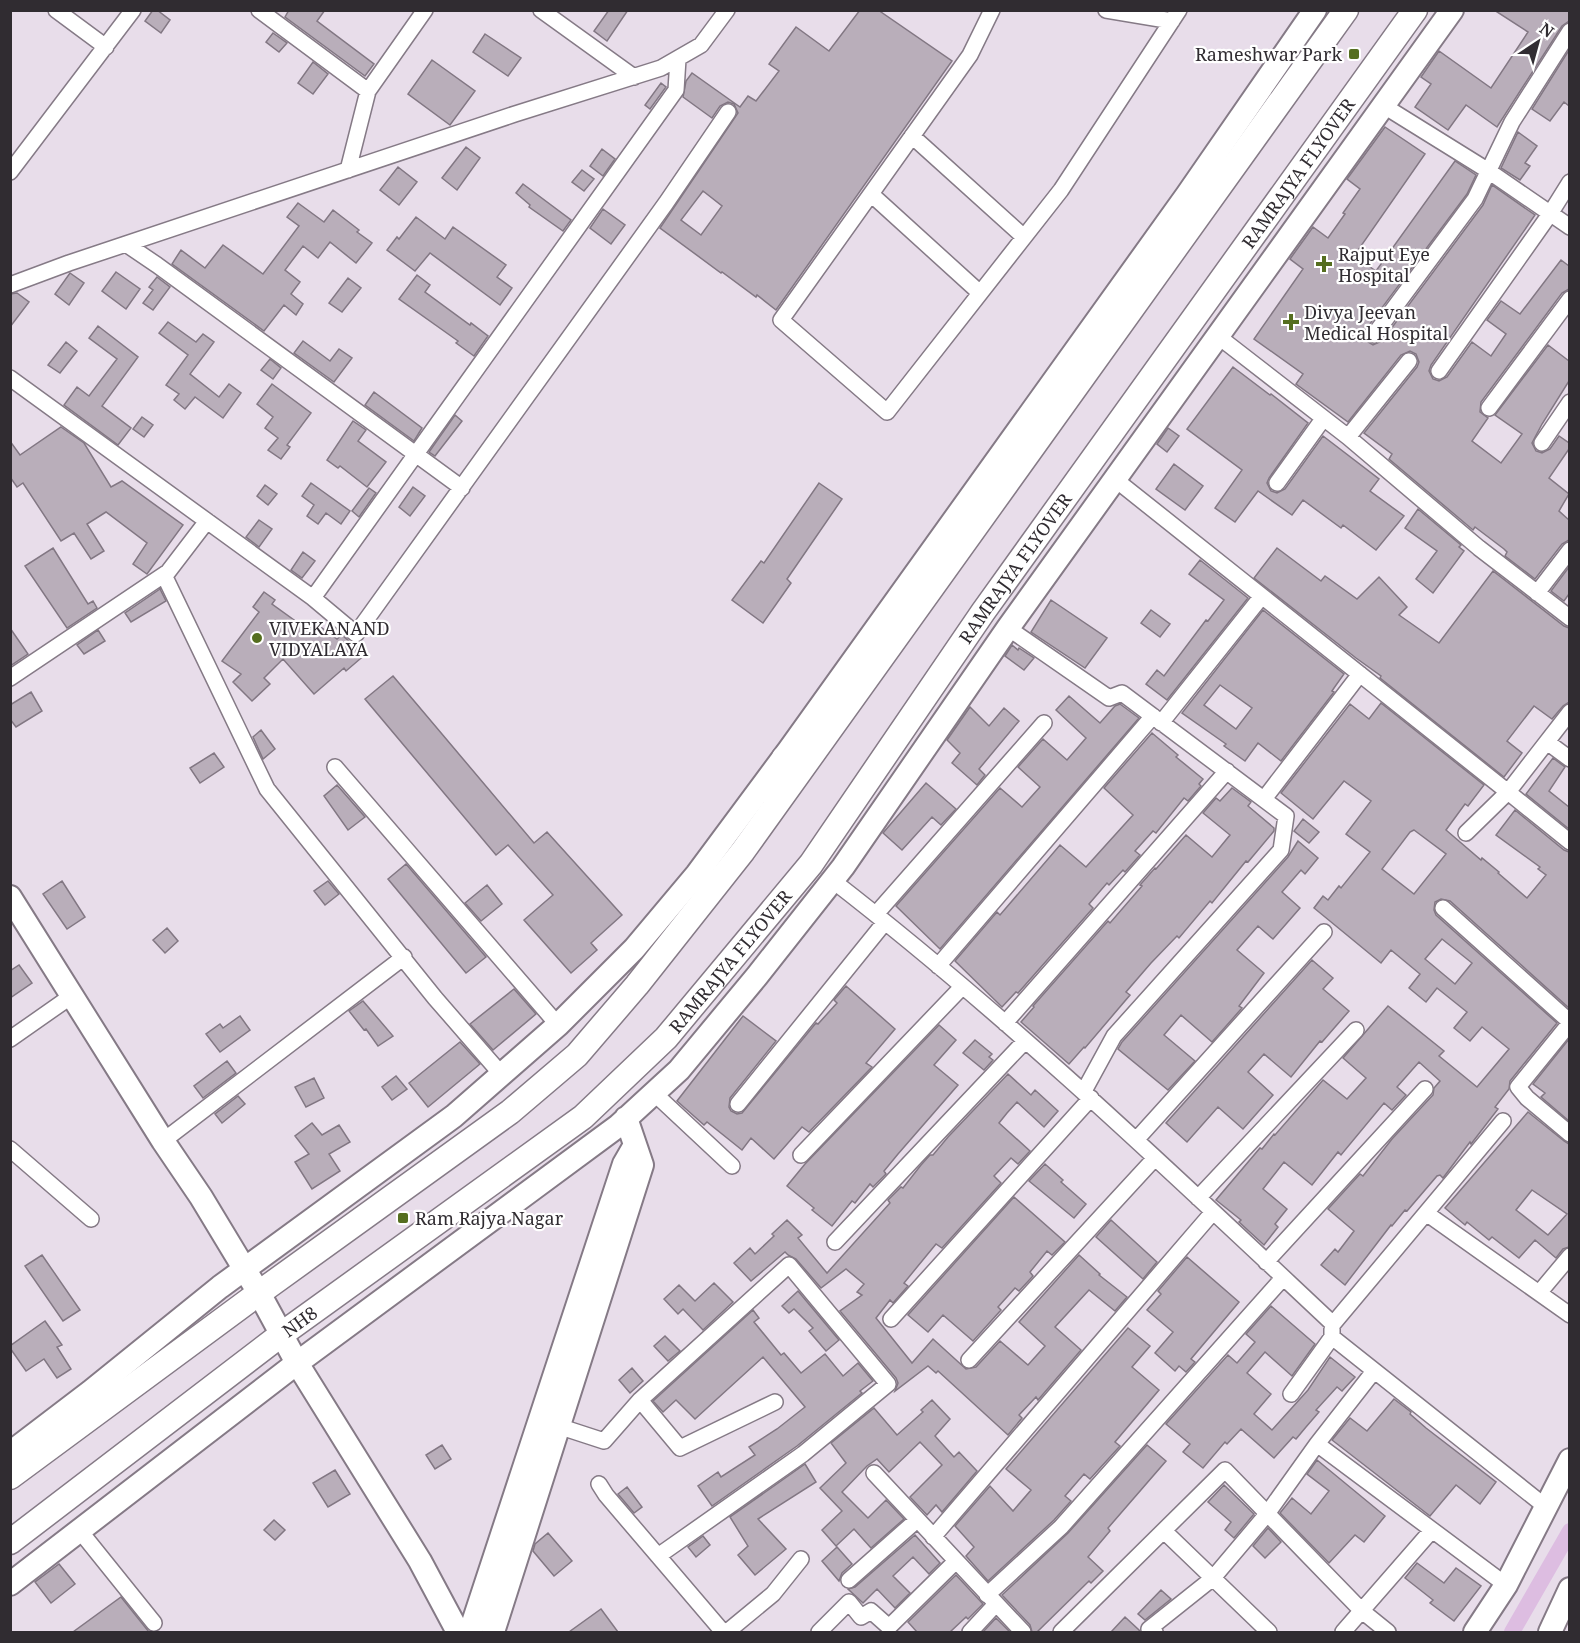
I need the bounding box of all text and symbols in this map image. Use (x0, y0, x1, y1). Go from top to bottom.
north arrow (1508, 12, 1568, 72)
text: N (1535, 17, 1559, 43)
place label: Rameshwar Park (1195, 42, 1342, 66)
marker: Rameshwar Park (1347, 47, 1361, 61)
street label: RAMRAJYA FLYOVER (1236, 93, 1360, 253)
place label: Rajput Eye Hospital (1338, 242, 1430, 287)
marker: Rajput Eye Hospital (1315, 255, 1333, 273)
place label: Divya Jeevan Medical Hospital (1304, 300, 1449, 345)
marker: Divya Jeevan Medical Hospital (1282, 313, 1300, 331)
street label: RAMRAJYA FLYOVER (953, 488, 1077, 648)
place label: VIVEKANAND VIDYALAYA (269, 616, 390, 661)
marker: VIVEKANAND VIDYALAYA (250, 631, 264, 645)
street label: RAMRAJYA FLYOVER (663, 884, 797, 1038)
place label: Ram Rajya Nagar (415, 1206, 564, 1230)
marker: Ram Rajya Nagar (396, 1211, 410, 1225)
street label: NH8 (277, 1301, 322, 1342)

